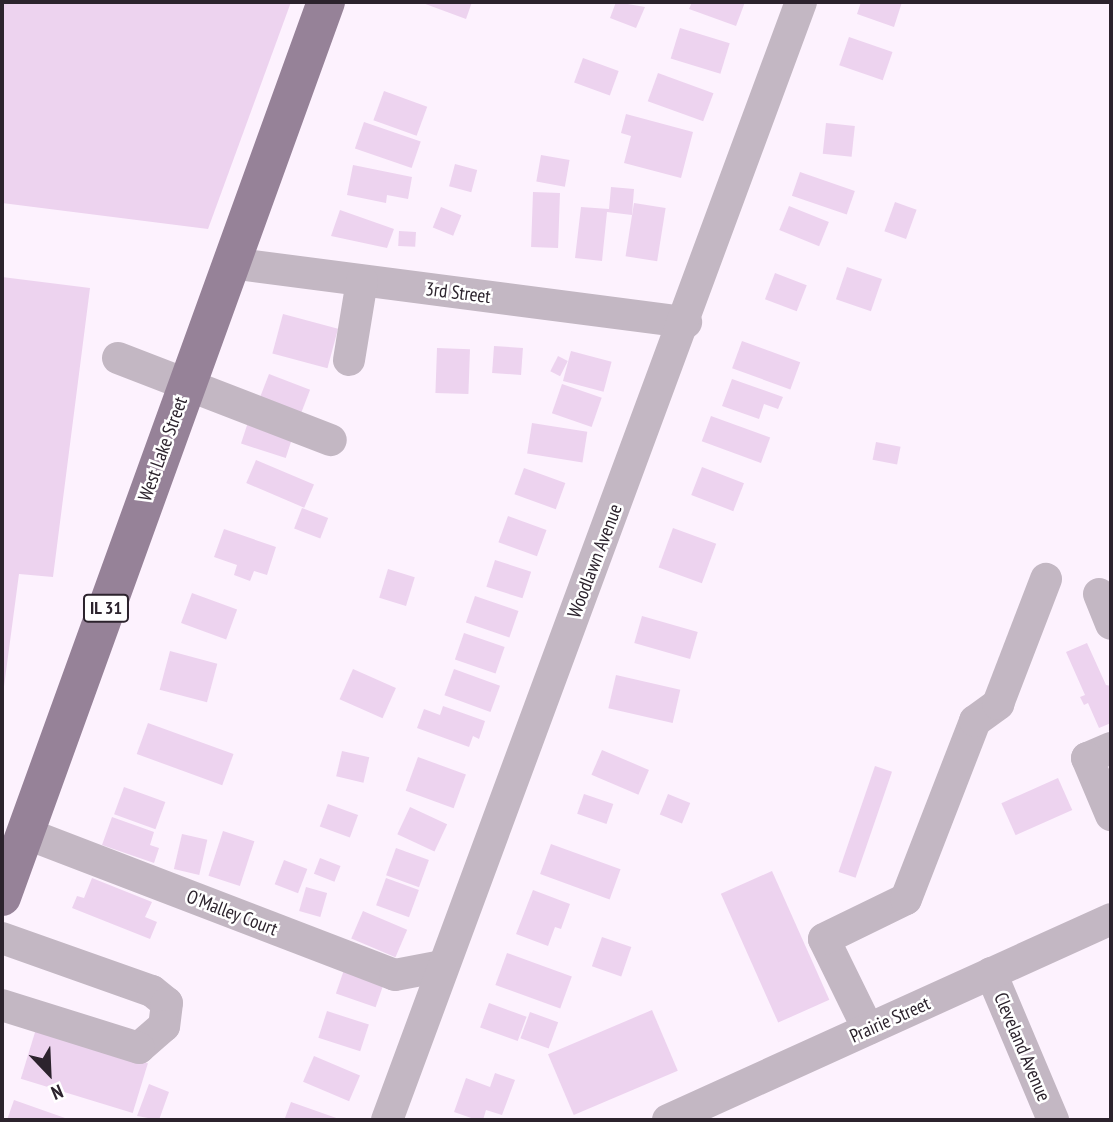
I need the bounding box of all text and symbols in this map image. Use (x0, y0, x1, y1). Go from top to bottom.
street label: 3rd Street (424, 278, 492, 308)
street label: West Lake Street (134, 394, 192, 504)
street label: Woodlawn Avenue (563, 501, 627, 621)
road number: IL 31 (82, 594, 130, 622)
street label: O'Malley Court (183, 885, 281, 941)
street label: Cleveland Avenue (989, 989, 1055, 1105)
street label: Prairie Street (846, 992, 934, 1048)
north arrow (14, 1038, 84, 1108)
text: N (48, 1079, 67, 1105)

